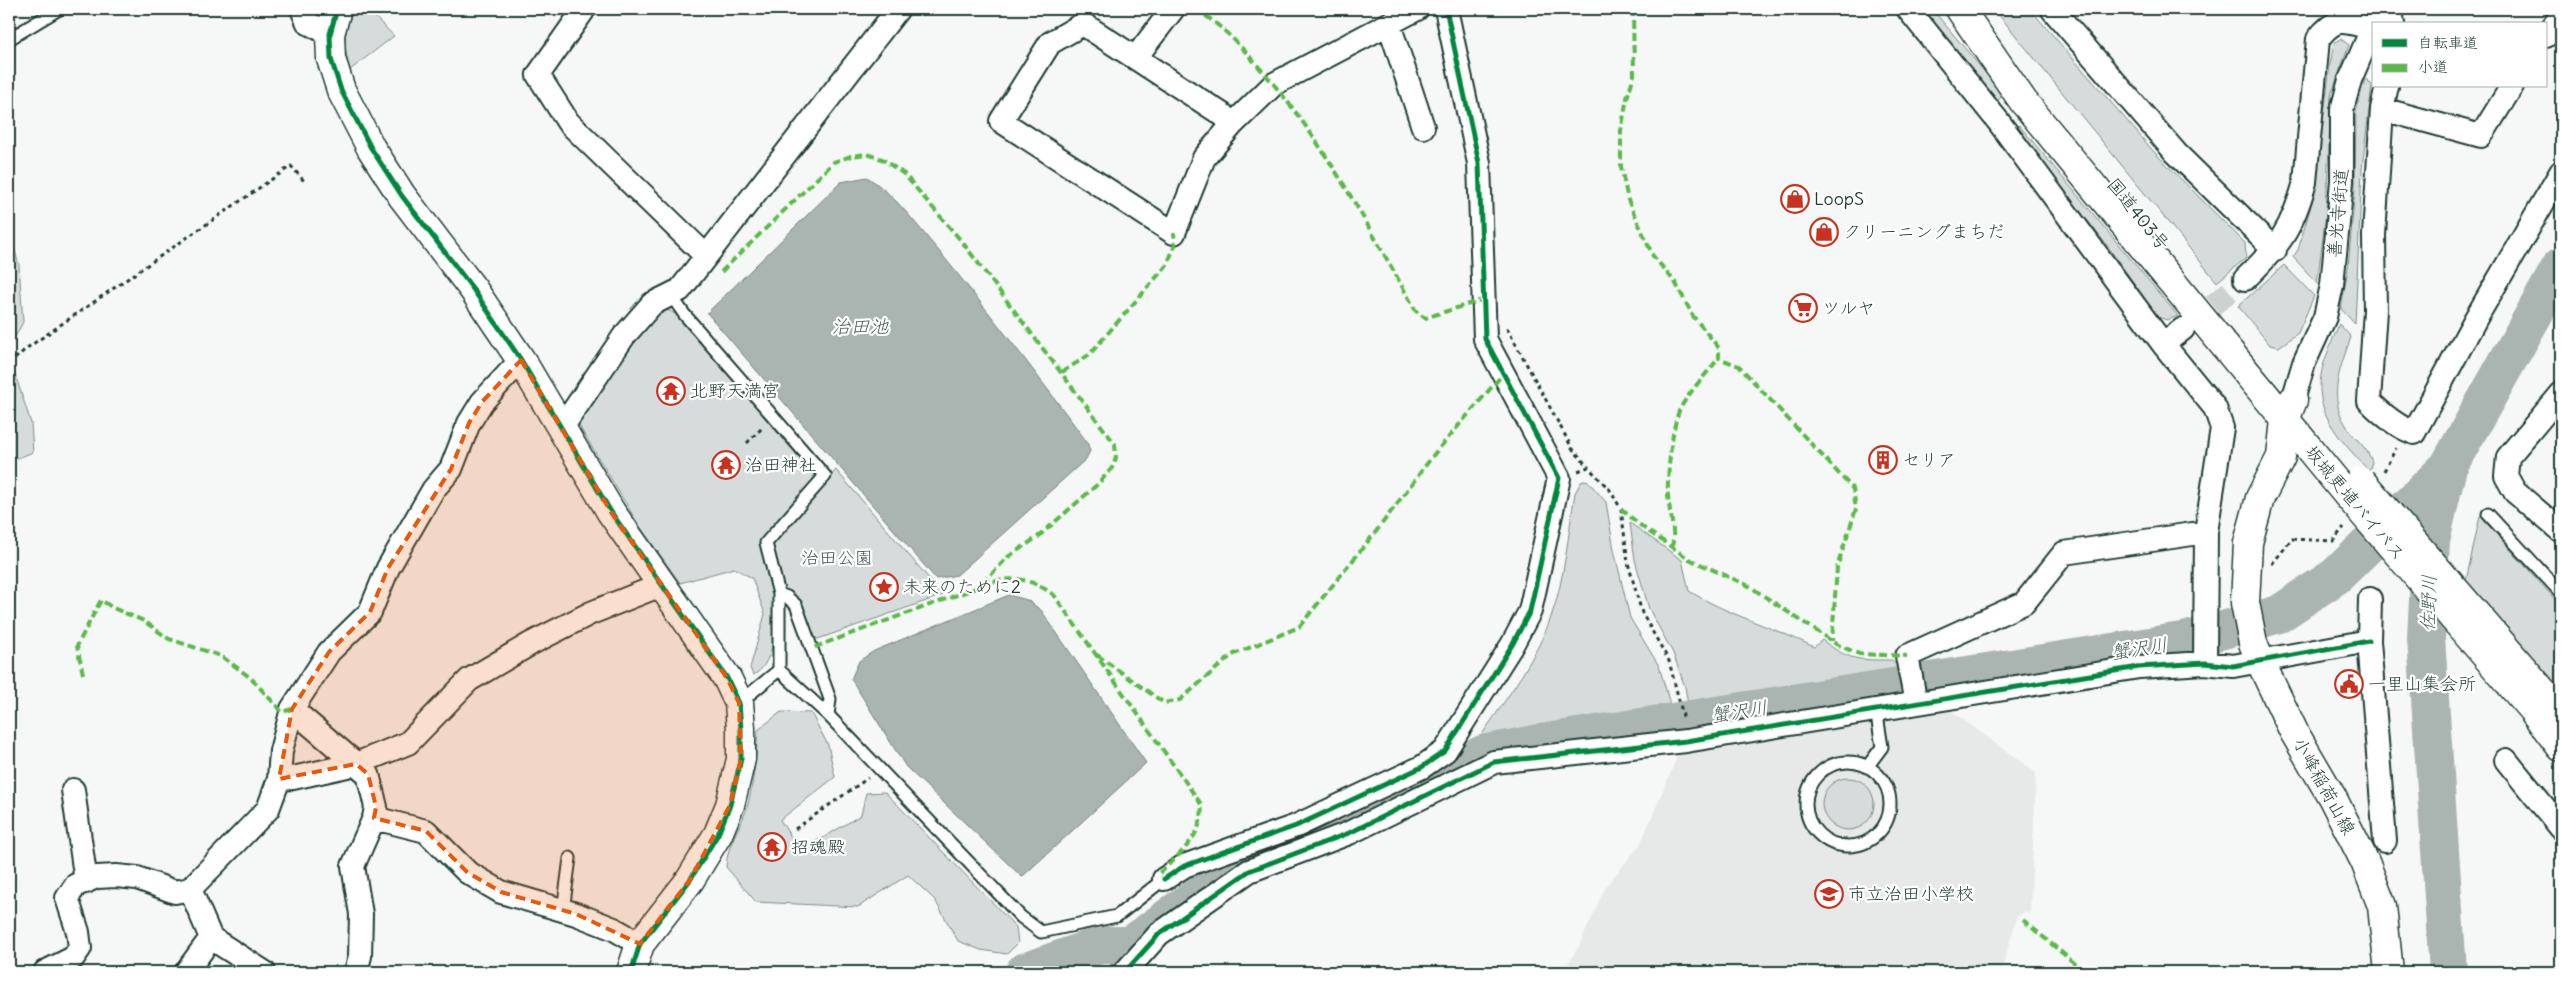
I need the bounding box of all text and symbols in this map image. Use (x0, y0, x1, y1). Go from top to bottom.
legend (2372, 22, 2548, 88)
text: 自転車道 (2418, 33, 2478, 52)
text: 小道 (2418, 57, 2448, 76)
street label: 善光寺街道 (2322, 167, 2353, 259)
street label: 国道403号 (2102, 173, 2175, 255)
shop icon: LoopS (1780, 184, 1810, 214)
place label: LoopS (1814, 187, 1864, 210)
shop icon: クリーニングまちだ (1809, 217, 1839, 247)
place label: クリーニングまちだ (1843, 220, 2005, 243)
supermarket icon: ツルヤ (1788, 293, 1818, 323)
place label: ツルヤ (1822, 296, 1875, 319)
water label: 治田池 (831, 314, 889, 338)
temple icon: 北野天満宮 (656, 376, 686, 406)
place label: 北野天満宮 (690, 379, 780, 402)
street label: 坂城更埴バイパス (2300, 440, 2410, 565)
building icon: セリア (1868, 445, 1898, 475)
place label: セリア (1902, 448, 1956, 471)
temple icon: 治田神社 (711, 450, 741, 480)
place label: 治田神社 (745, 453, 817, 476)
park label: 治田公園 (801, 546, 873, 569)
place icon: 未来のために2 (869, 572, 899, 602)
water label: 佐野川 (2415, 574, 2441, 632)
place label: 未来のために2 (903, 575, 1021, 598)
water label: 蟹沢川 (2109, 632, 2169, 664)
public building icon: 一里山集会所 (2334, 669, 2364, 699)
place label: 一里山集会所 (2368, 672, 2476, 695)
water label: 蟹沢川 (1709, 695, 1769, 727)
street label: 小峰稲荷山線 (2288, 733, 2361, 839)
temple icon: 招魂殿 (757, 832, 787, 862)
place label: 招魂殿 (791, 835, 845, 858)
school or university icon: 市立治田小学校 (1814, 879, 1844, 909)
place label: 市立治田小学校 (1848, 882, 1974, 905)

